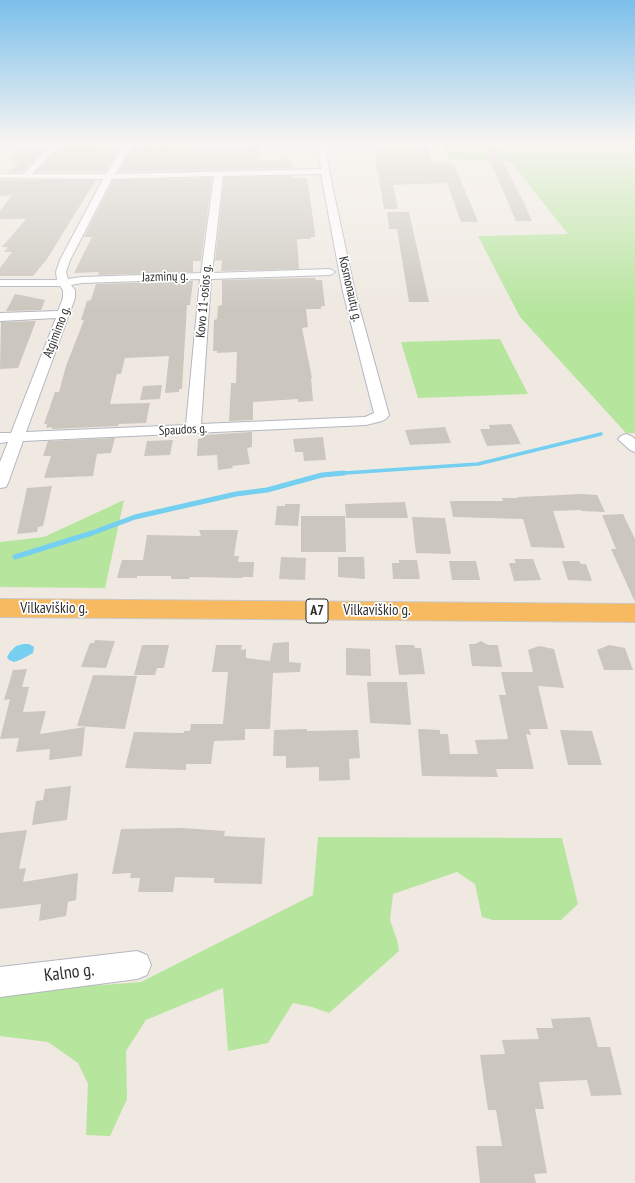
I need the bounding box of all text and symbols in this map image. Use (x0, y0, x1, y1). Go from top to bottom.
street label: Kosmonautų g. (335, 255, 365, 323)
street label: Kovo 11-osios g. (193, 264, 215, 338)
street label: Jazminų g. (142, 268, 188, 286)
street label: Atgimimo g. (40, 304, 74, 360)
street label: Spaudos g. (158, 421, 208, 439)
road number: A7 (306, 599, 328, 623)
street label: Vilkaviškio g. (20, 600, 88, 618)
street label: Vilkaviškio g. (343, 602, 411, 620)
street label: Kalno g. (43, 959, 95, 987)

